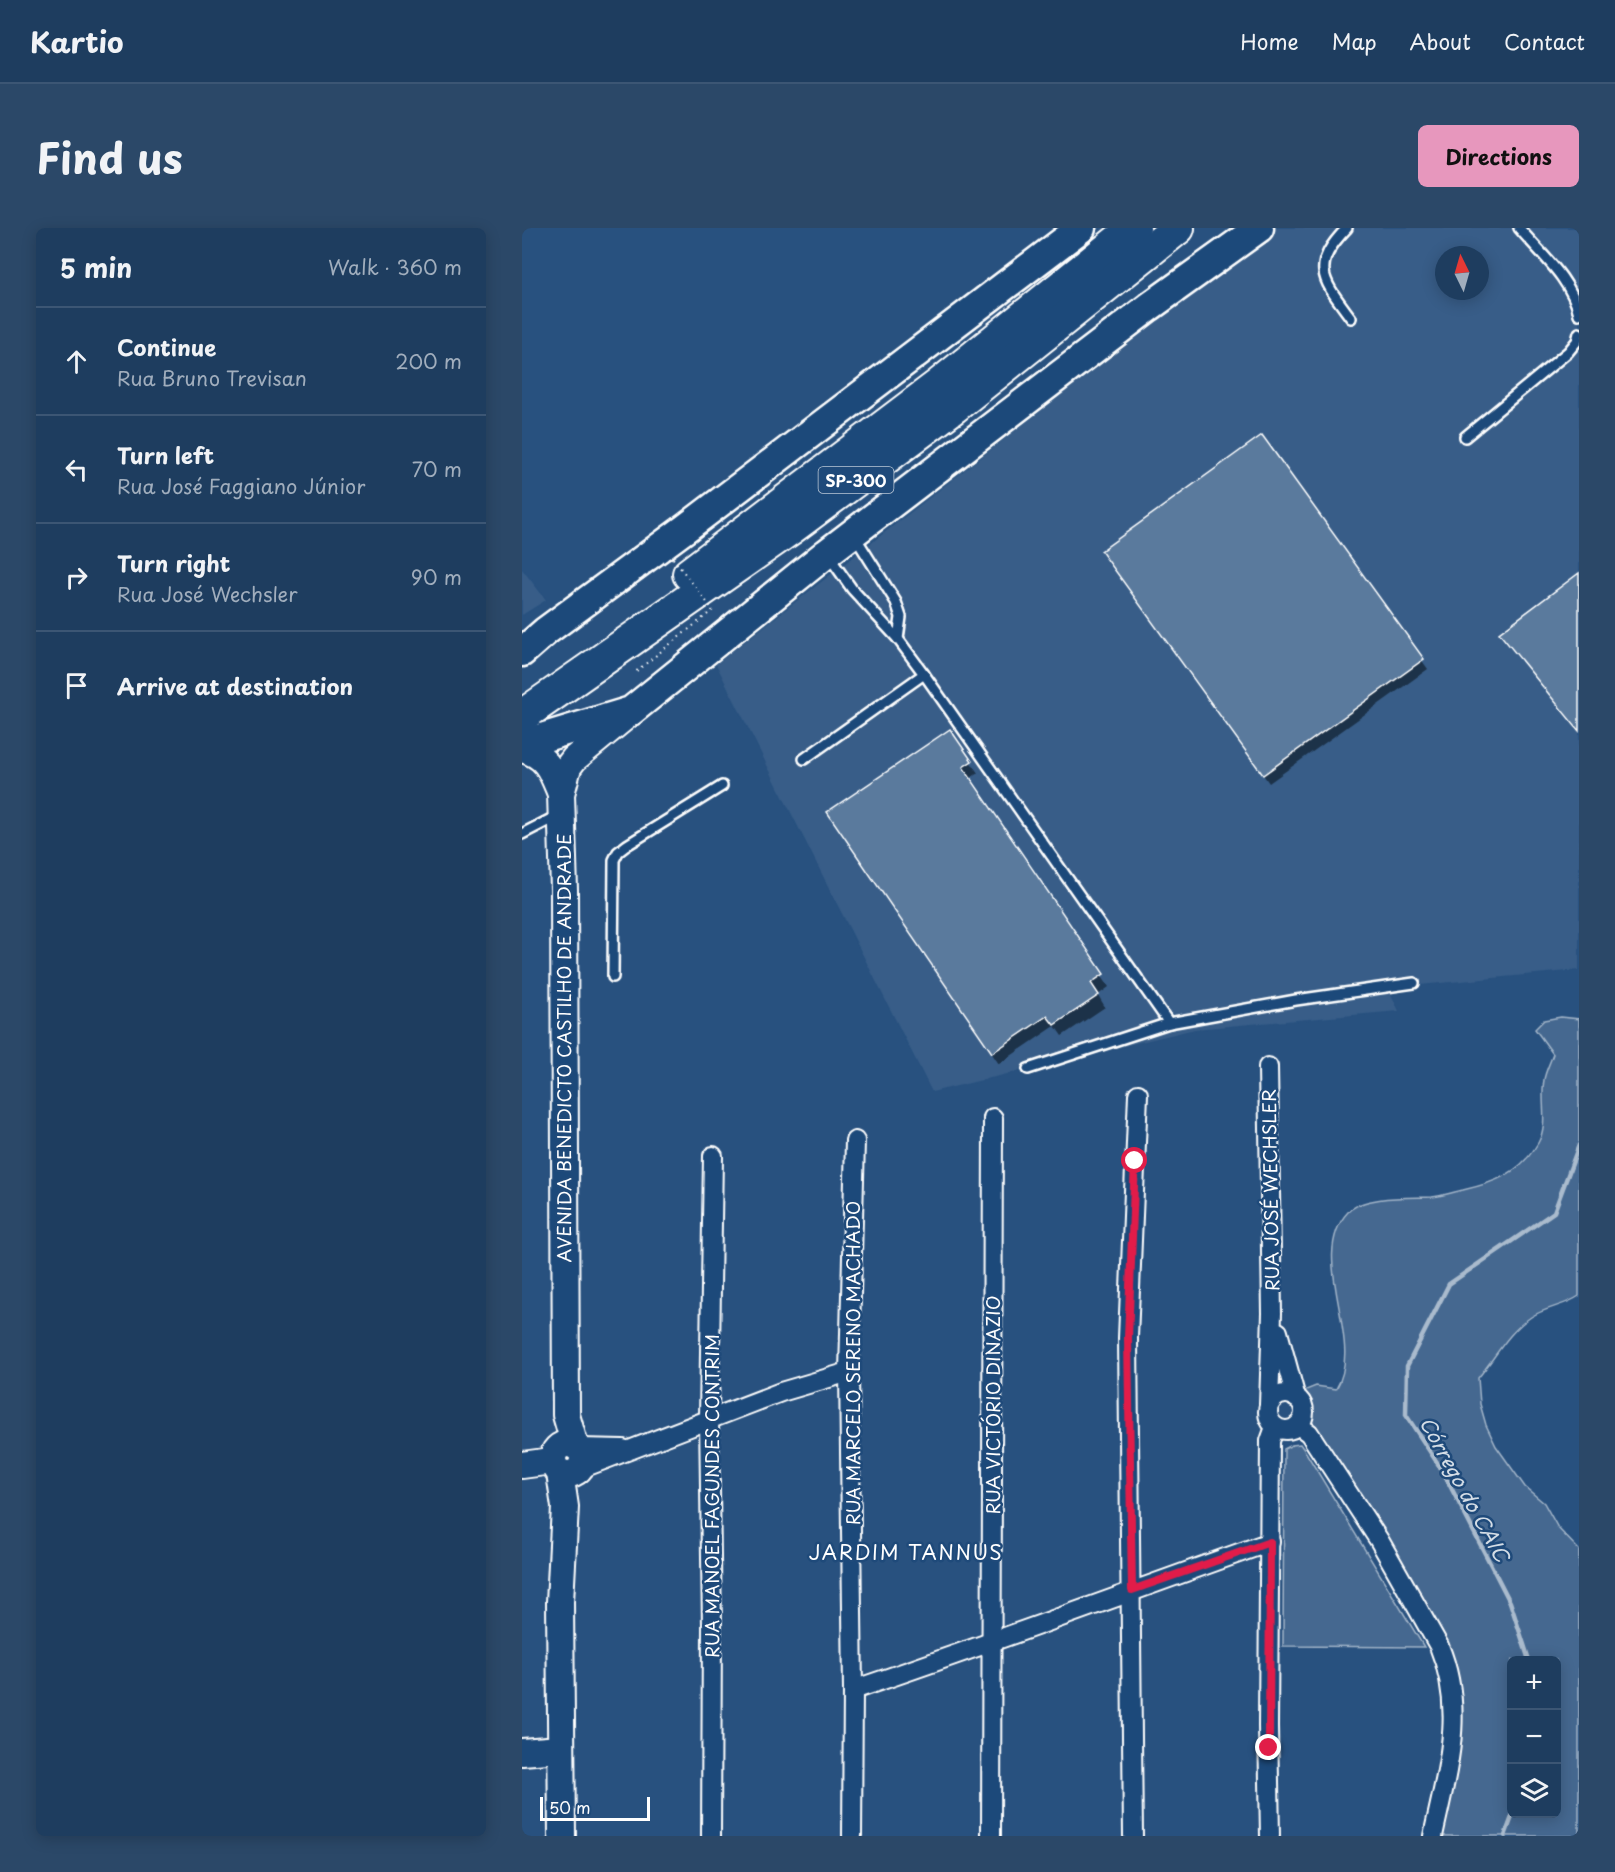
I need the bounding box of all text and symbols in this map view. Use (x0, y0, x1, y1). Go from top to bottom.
text: Kartio (30, 20, 124, 63)
text: Home (1240, 25, 1299, 57)
text: Map (1332, 25, 1377, 57)
text: About (1410, 25, 1471, 57)
text: Contact (1504, 25, 1585, 57)
text: Find us (36, 125, 183, 188)
button: Directions (1418, 125, 1579, 187)
north arrow (1435, 246, 1489, 300)
text: 5 min (60, 248, 132, 287)
text: Walk · 360 m (328, 252, 462, 282)
text: Continue (117, 330, 216, 363)
icon: ahead (60, 345, 93, 378)
text: 200 m (395, 346, 462, 376)
text: Rua Bruno Trevisan (117, 363, 307, 393)
text: Turn left (117, 438, 214, 471)
icon: left (60, 453, 93, 486)
text: 70 m (412, 454, 462, 484)
road number: SP-300 (818, 467, 894, 493)
text: Rua José Faggiano Júnior (117, 471, 365, 501)
text: Turn right (117, 546, 230, 579)
icon: right (60, 561, 93, 594)
text: 90 m (411, 562, 462, 592)
text: Rua José Wechsler (117, 579, 298, 609)
icon: arrive (60, 669, 93, 702)
text: Arrive at destination (117, 669, 353, 702)
street label: AVENIDA BENEDICTO CASTILHO DE ANDRADE (550, 834, 577, 1262)
street label: RUA JOSÉ WECHSLER (1255, 1089, 1285, 1291)
route start (1121, 1147, 1147, 1173)
street label: RUA MARCELO SERENO MACHADO (839, 1201, 866, 1525)
street label: RUA VICTÓRIO DINAZIO (979, 1295, 1006, 1515)
street label: RUA MANOEL FAGUNDES CONTRIM (698, 1334, 725, 1658)
water label: Córrego do CAIC (1413, 1411, 1519, 1569)
district label: JARDIM TANNUS (809, 1537, 1003, 1567)
map controls (1507, 1656, 1561, 1818)
button: + (1507, 1656, 1561, 1710)
button: − (1507, 1710, 1561, 1764)
route end (1255, 1734, 1281, 1760)
button: layers (1507, 1764, 1561, 1818)
scale bar (540, 1794, 650, 1822)
text: 50 m (549, 1795, 590, 1819)

